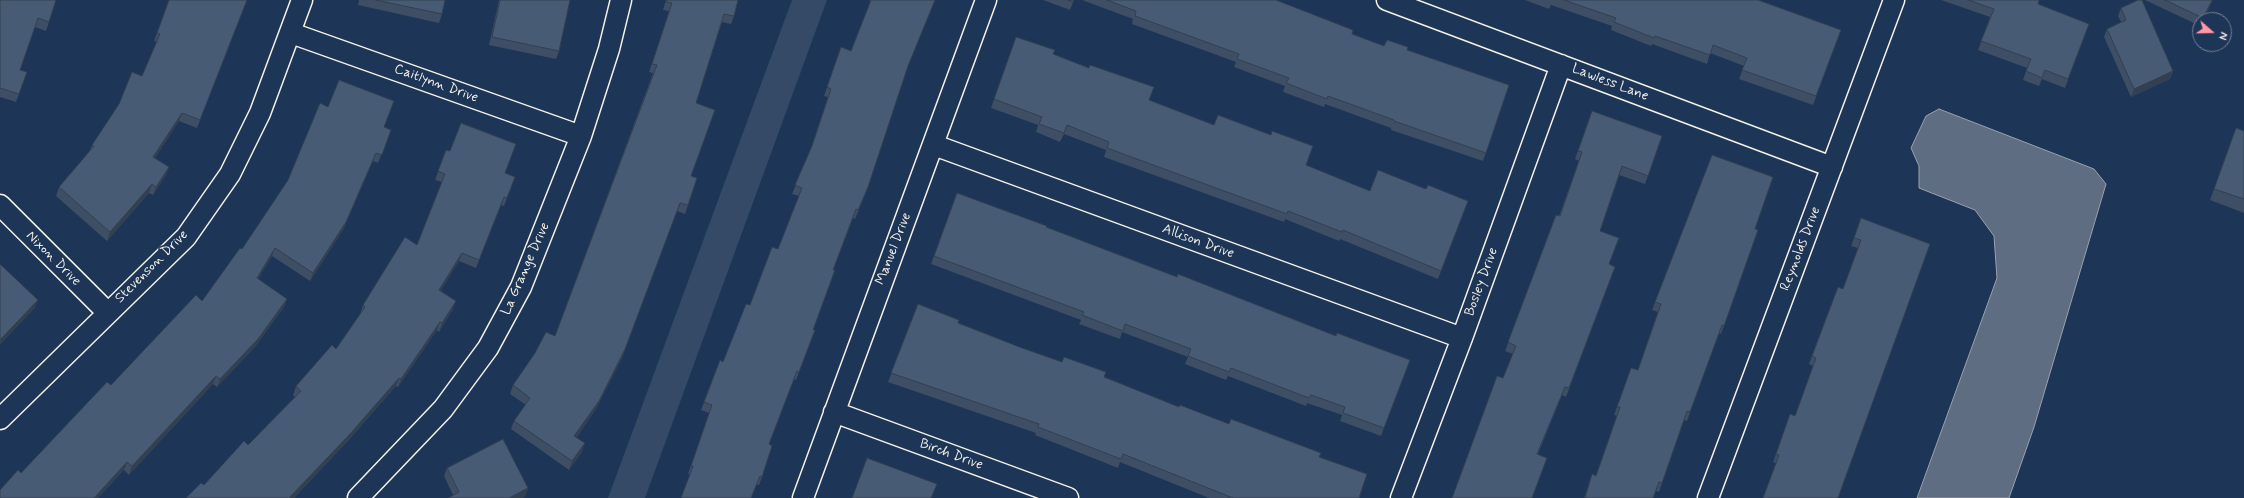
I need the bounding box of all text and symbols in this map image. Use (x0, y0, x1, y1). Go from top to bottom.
north arrow (2192, 12, 2232, 52)
text: N (2215, 30, 2230, 42)
street label: Caitlynn Drive (392, 61, 480, 107)
street label: Lawless Lane (1569, 61, 1651, 105)
street label: Reynolds Drive (1777, 204, 1825, 294)
street label: Manuel Drive (873, 210, 915, 288)
street label: La Grange Drive (498, 220, 554, 318)
street label: Allison Drive (1160, 221, 1236, 263)
street label: Stevenson Drive (112, 227, 192, 307)
street label: Nixon Drive (22, 228, 84, 290)
street label: Bosley Drive (1462, 245, 1502, 319)
street label: Birch Drive (917, 436, 985, 474)

